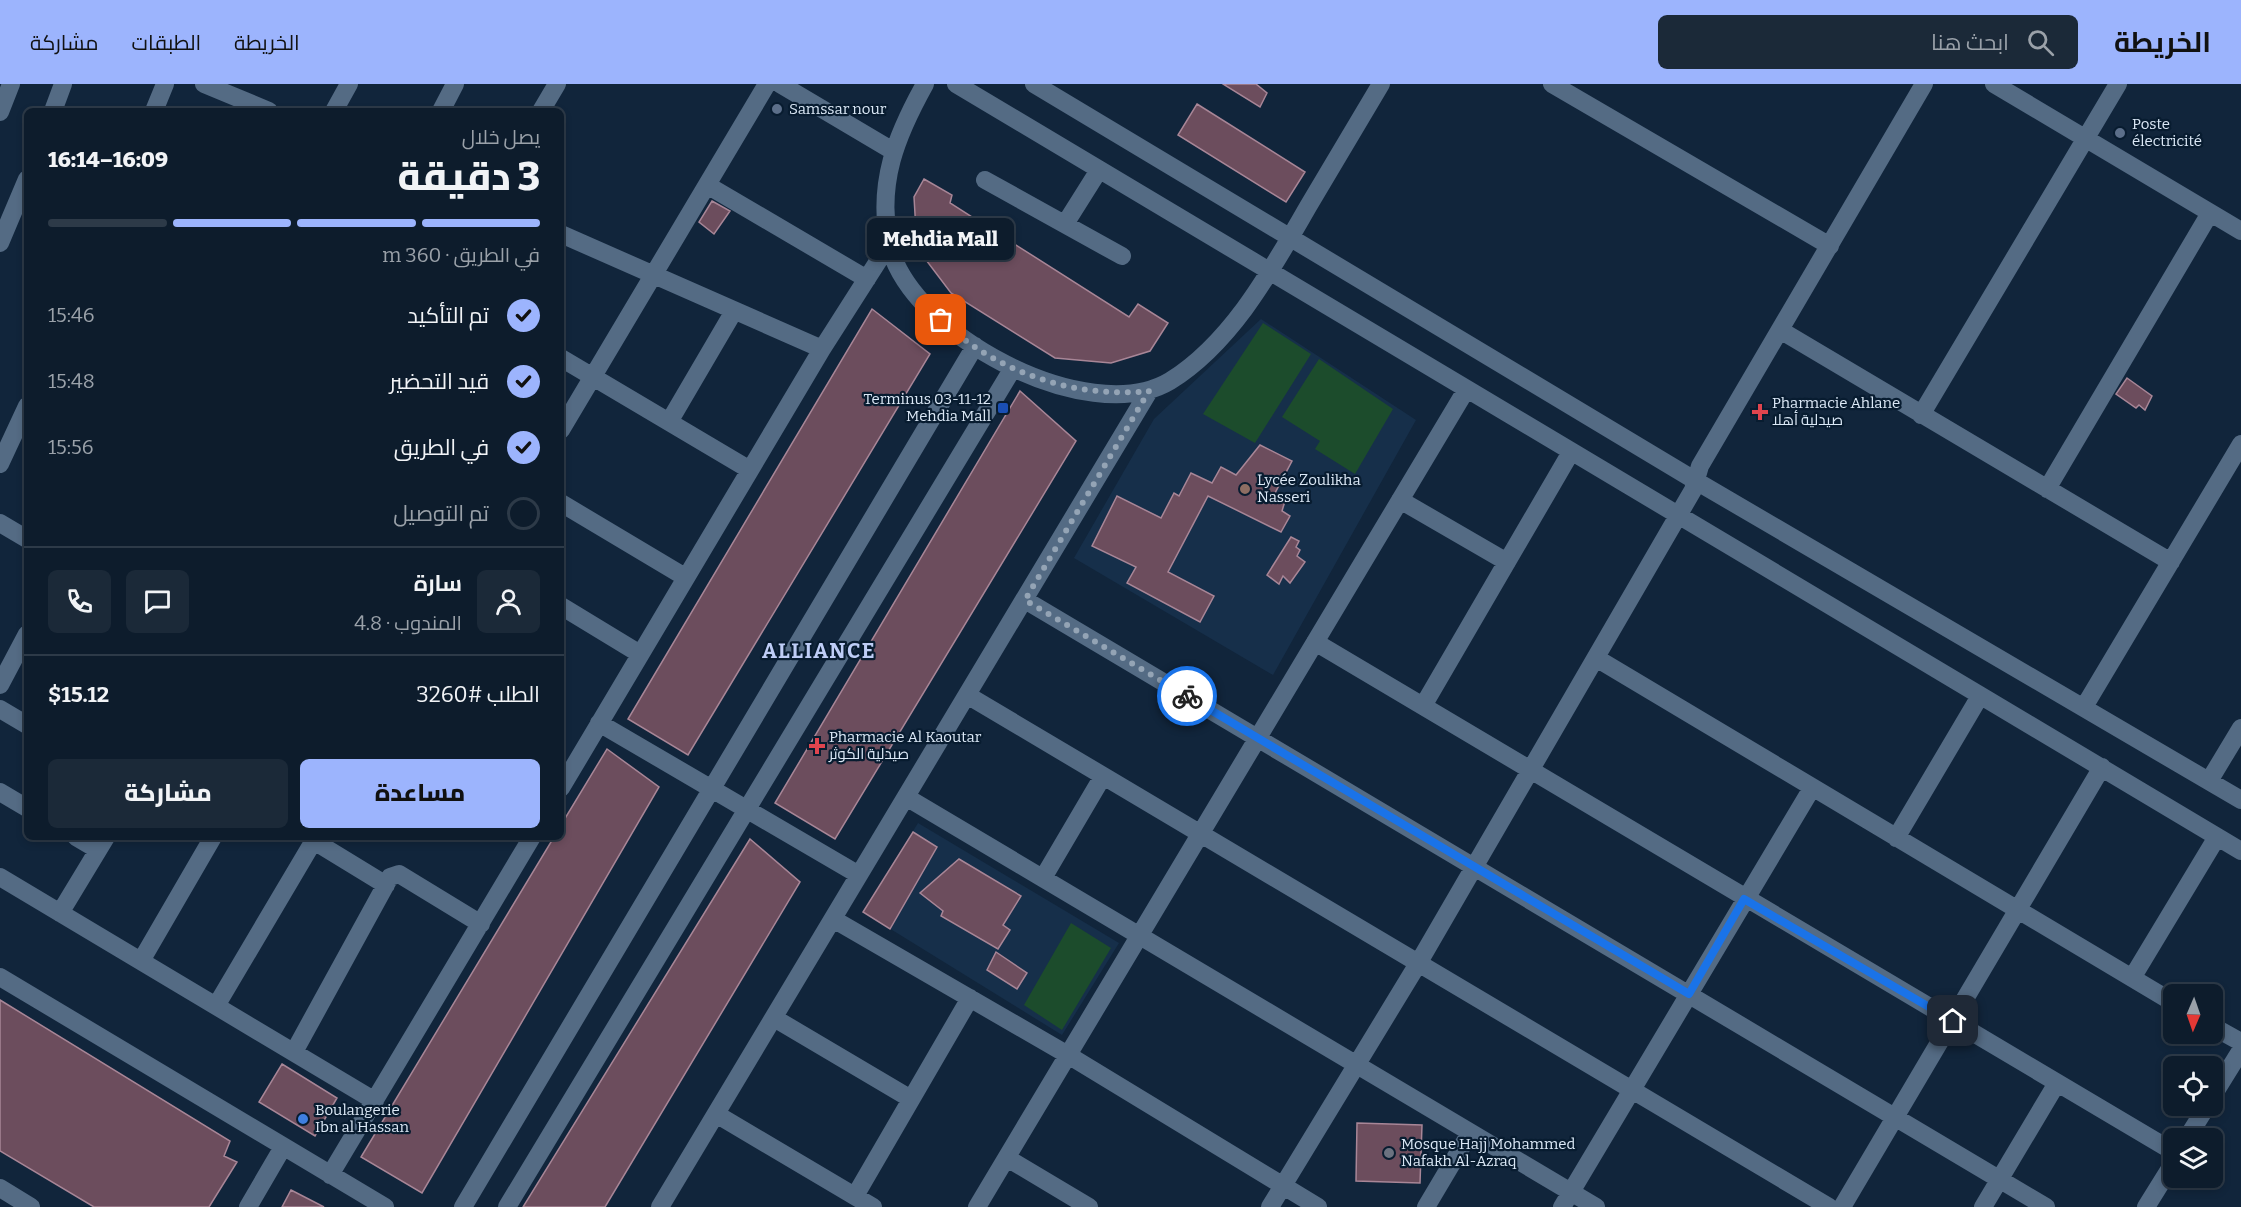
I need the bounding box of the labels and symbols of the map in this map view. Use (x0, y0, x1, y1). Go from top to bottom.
place label: Samssar nour (789, 100, 887, 118)
marker: Samssar nour (770, 102, 784, 116)
place label: Poste électricité (2132, 115, 2202, 150)
marker: Poste électricité (2113, 126, 2127, 140)
callout: Mehdia Mall (868, 218, 1014, 260)
pin (915, 294, 966, 345)
place label: Terminus 03-11-12 Mehdia Mall (864, 390, 991, 425)
place label: Pharmacie Ahlane صيدلية أهلا (1772, 394, 1900, 429)
marker: Terminus 03-11-12 Mehdia Mall (996, 401, 1010, 415)
marker: Pharmacie Ahlane صيدلية أهلا (1753, 405, 1767, 419)
place label: Lycée Zoulikha Nasseri (1257, 471, 1361, 506)
marker: Lycée Zoulikha Nasseri (1238, 482, 1252, 496)
district label: ALLIANCE (762, 638, 876, 664)
courier (1157, 666, 1217, 726)
place label: Pharmacie Al Kaoutar صيدلية الكوثر (828, 728, 982, 763)
marker: Pharmacie Al Kaoutar صيدلية الكوثر (810, 739, 824, 753)
north arrow (2163, 984, 2223, 1044)
pin (1927, 995, 1978, 1046)
place label: Boulangerie Ibn al Hassan (315, 1101, 409, 1136)
marker: Boulangerie Ibn al Hassan (296, 1112, 310, 1126)
place label: Mosque Hajj Mohammed Nafakh Al-Azraq (1401, 1135, 1575, 1170)
marker: Mosque Hajj Mohammed Nafakh Al-Azraq (1382, 1146, 1396, 1160)

